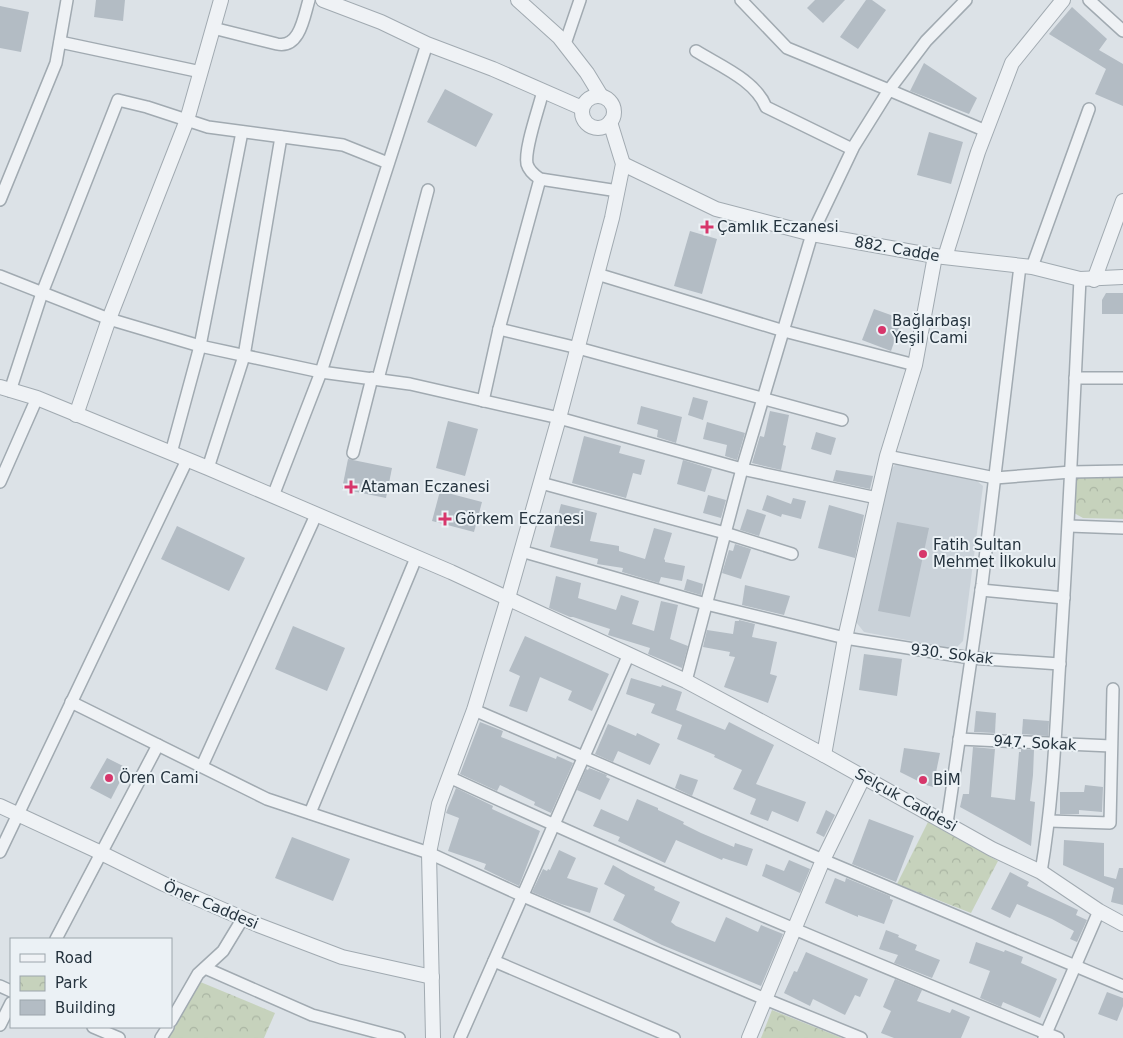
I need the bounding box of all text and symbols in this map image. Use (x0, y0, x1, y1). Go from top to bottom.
place label: Çamlık Eczanesi (717, 218, 839, 236)
marker: Çamlık Eczanesi (701, 221, 713, 233)
street label: 882. Cadde (853, 233, 941, 265)
place label: Bağlarbaşı Yeşil Cami (891, 312, 971, 347)
marker: Bağlarbaşı Yeşil Cami (876, 324, 888, 336)
place label: Ataman Eczanesi (361, 478, 490, 496)
marker: Ataman Eczanesi (345, 481, 357, 493)
place label: Görkem Eczanesi (455, 510, 584, 528)
marker: Görkem Eczanesi (439, 513, 451, 525)
place label: Fatih Sultan Mehmet İlkokulu (933, 536, 1057, 571)
marker: Fatih Sultan Mehmet İlkokulu (917, 548, 929, 560)
street label: 930. Sokak (910, 640, 995, 668)
street label: 947. Sokak (993, 732, 1077, 754)
street label: Selçuk Caddesi (852, 764, 960, 836)
place label: Ören Cami (119, 768, 199, 787)
place label: BİM (933, 770, 961, 789)
marker: Ören Cami (103, 772, 115, 784)
marker: BİM (917, 774, 929, 786)
street label: Öner Caddesi (161, 876, 262, 933)
legend (10, 938, 172, 1028)
text: Road (55, 949, 93, 967)
text: Park (55, 974, 88, 992)
text: Building (55, 999, 116, 1017)

